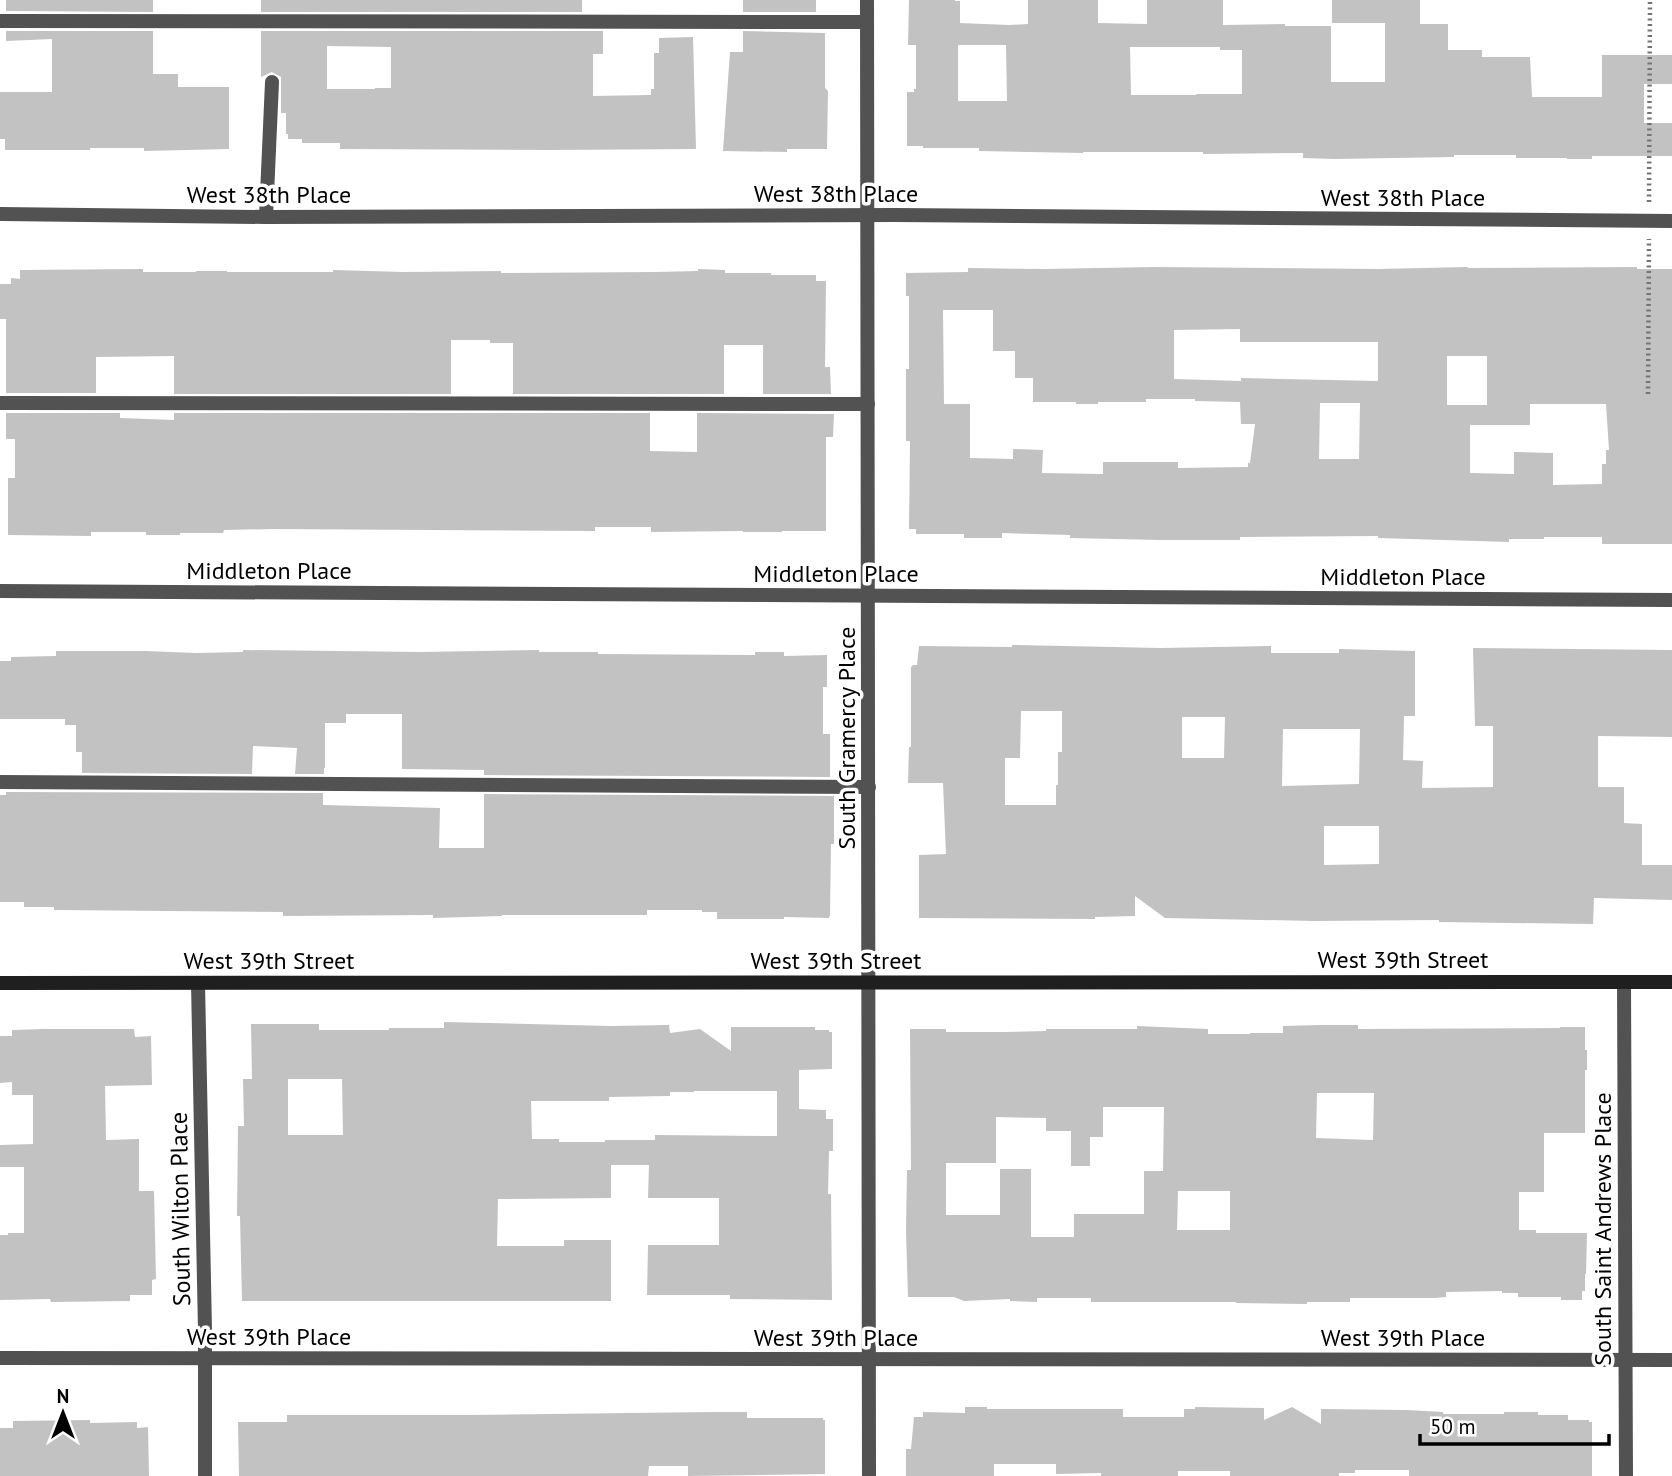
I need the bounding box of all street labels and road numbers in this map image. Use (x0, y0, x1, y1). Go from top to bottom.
street label: West 38th Place (754, 178, 918, 209)
street label: West 38th Place (187, 179, 351, 210)
street label: West 38th Place (1321, 182, 1485, 213)
street label: Middleton Place (186, 555, 352, 586)
street label: Middleton Place (753, 558, 919, 589)
street label: Middleton Place (1320, 561, 1486, 592)
street label: South Gramercy Place (831, 627, 862, 849)
street label: West 39th Street (1318, 944, 1488, 975)
street label: West 39th Street (184, 945, 354, 976)
street label: West 39th Street (751, 945, 921, 976)
street label: South Saint Andrews Place (1587, 1092, 1618, 1366)
street label: South Wilton Place (163, 1112, 197, 1306)
street label: West 39th Place (187, 1321, 351, 1352)
street label: West 39th Place (754, 1322, 918, 1353)
street label: West 39th Place (1321, 1322, 1485, 1353)

